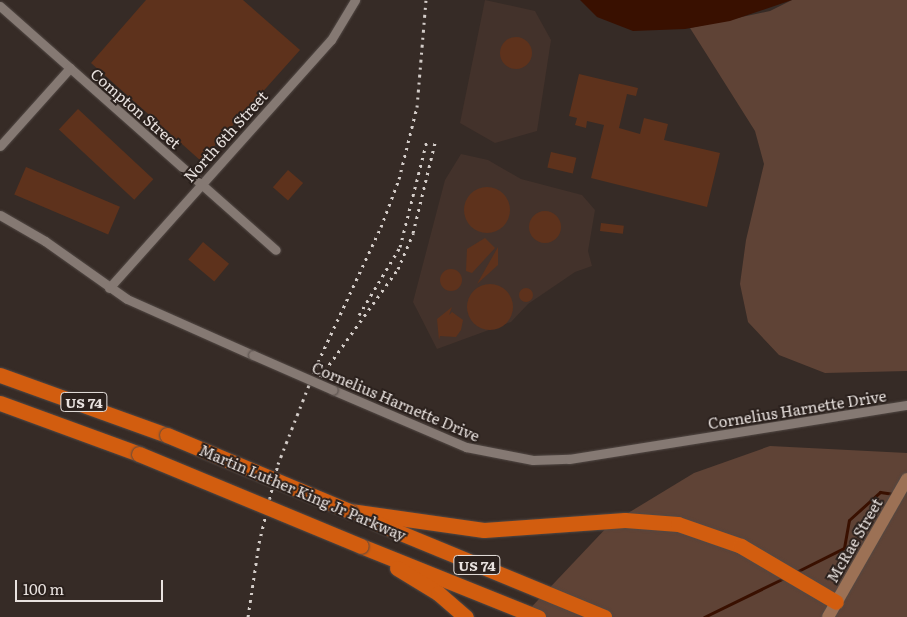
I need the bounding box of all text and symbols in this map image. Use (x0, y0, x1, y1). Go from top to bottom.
street label: Compton Street (87, 64, 185, 152)
street label: North 6th Street (179, 87, 271, 185)
street label: Cornelius Harnette Drive (310, 358, 482, 444)
street label: Cornelius Harnette Drive (707, 386, 887, 432)
road number: US 74 (60, 391, 108, 414)
street label: Martin Luther King Jr Parkway (197, 440, 409, 544)
street label: McRae Street (823, 495, 885, 585)
road number: US 74 (453, 554, 501, 576)
scale bar (18, 570, 165, 602)
text: 100 m (23, 577, 64, 600)

